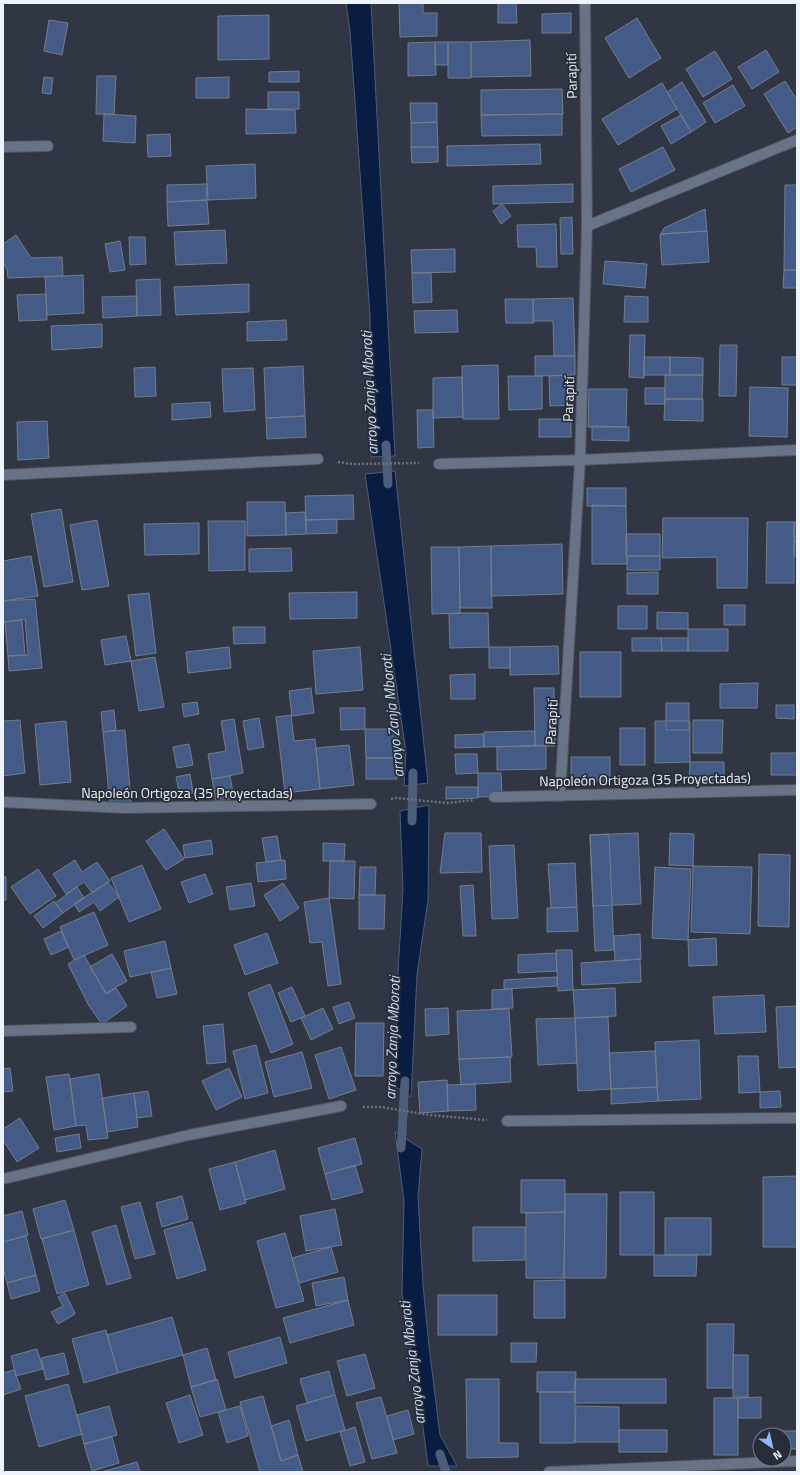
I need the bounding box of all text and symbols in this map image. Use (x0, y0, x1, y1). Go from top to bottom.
street label: Parapití (560, 52, 582, 99)
water label: arroyo Zanja Mboroti (354, 329, 384, 455)
street label: Parapití (557, 375, 579, 422)
water label: arroyo Zanja Mboroti (374, 651, 410, 779)
street label: Parapití (539, 698, 563, 745)
street label: Napoleón Ortigoza (35 Proyectadas) (539, 767, 751, 791)
street label: Napoleón Ortigoza (35 Proyectadas) (81, 782, 293, 803)
water label: arroyo Zanja Mboroti (378, 974, 406, 1100)
water label: arroyo Zanja Mboroti (393, 1298, 431, 1426)
north arrow (752, 1427, 792, 1467)
text: N (770, 1447, 785, 1464)

